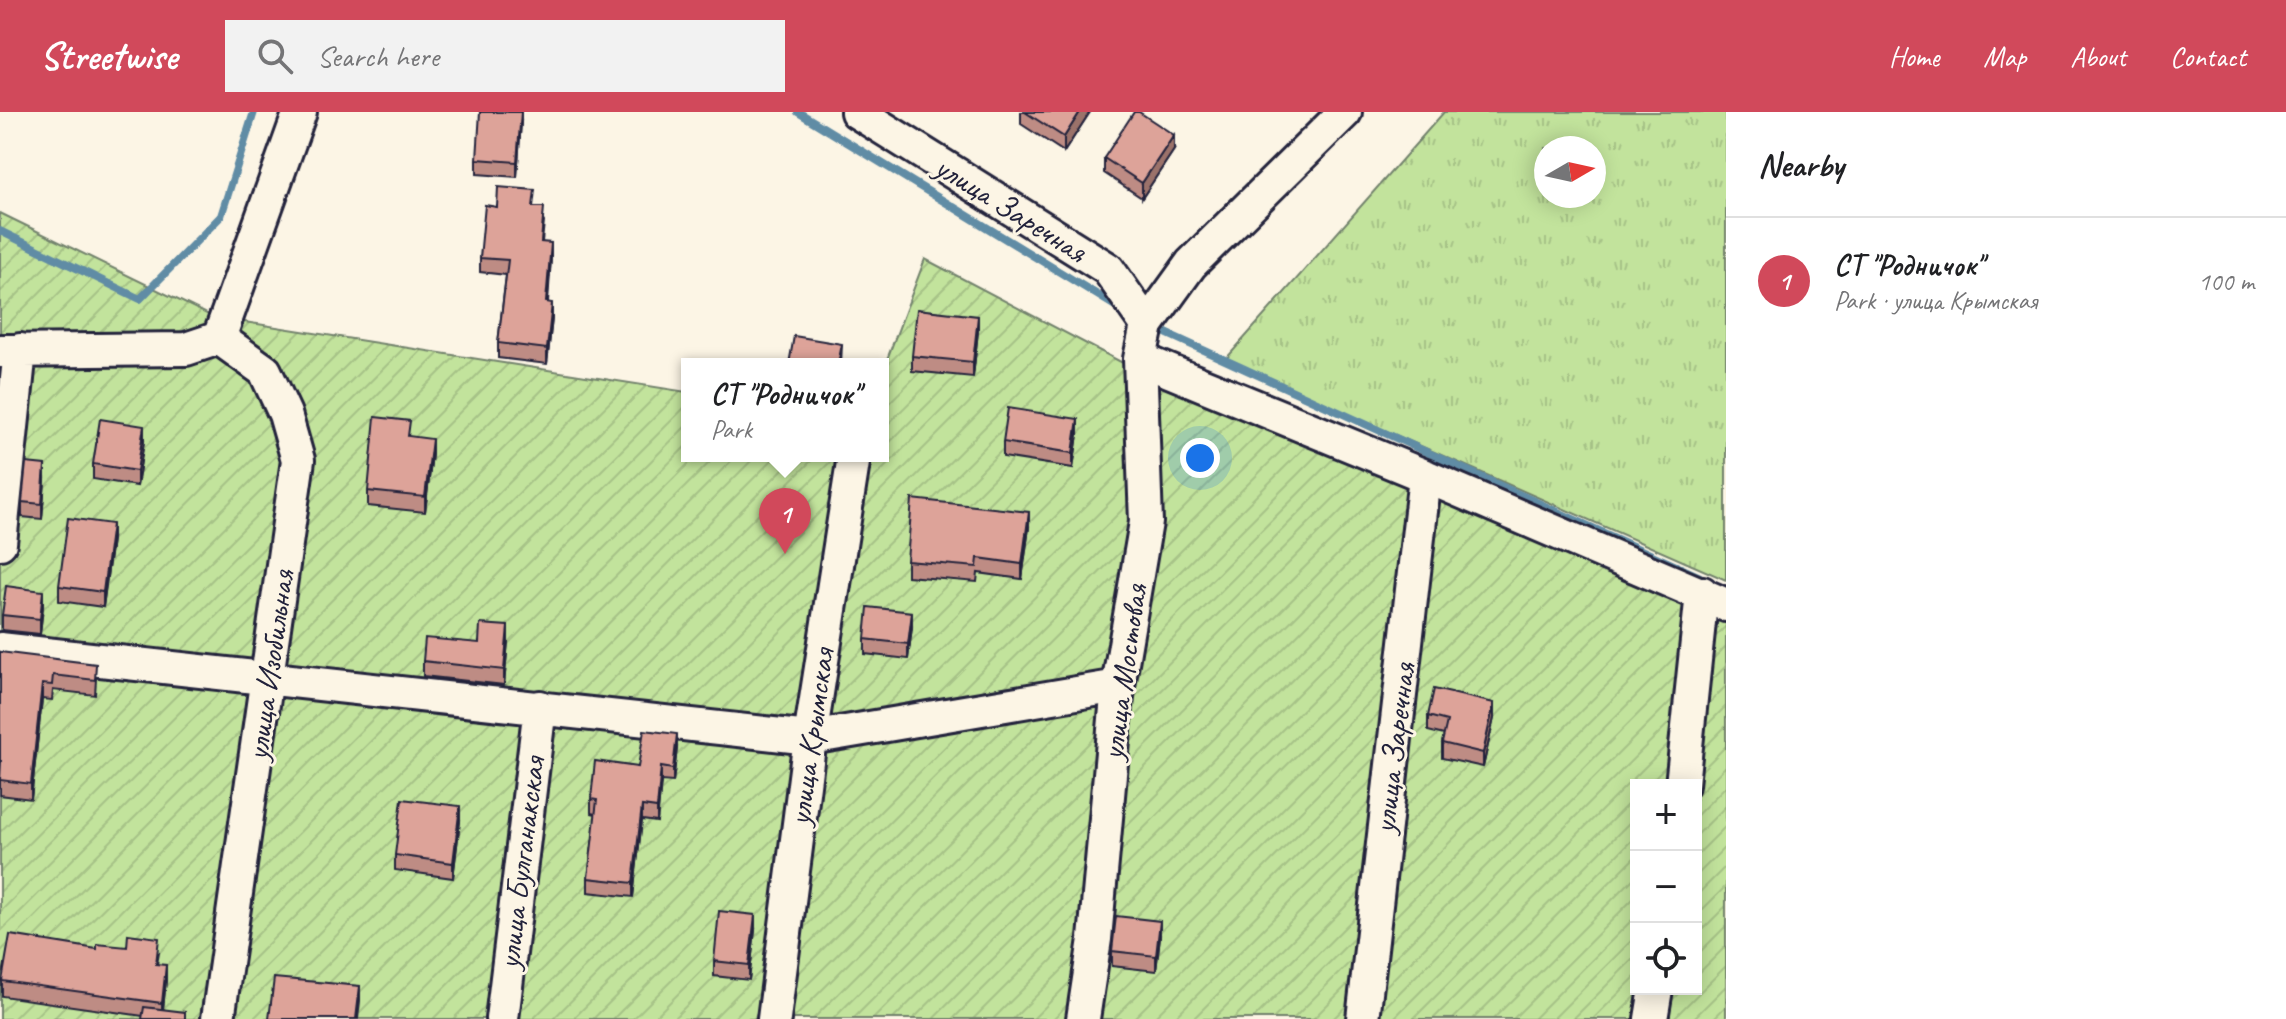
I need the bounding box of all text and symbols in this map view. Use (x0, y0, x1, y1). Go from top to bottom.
search box (225, 20, 785, 92)
text: Streetwise (40, 33, 177, 80)
icon: search (253, 34, 297, 78)
text: Search here (317, 37, 439, 75)
text: Home (1889, 39, 1939, 74)
text: Map (1983, 39, 2026, 74)
text: About (2070, 39, 2126, 74)
text: Contact (2170, 39, 2246, 74)
north arrow (1534, 136, 1606, 208)
text: Nearby (1758, 143, 1844, 186)
street label: улица Заречная (926, 145, 1096, 272)
text: СТ "Родничок" (1834, 246, 1983, 284)
text: 1 (1778, 265, 1790, 298)
text: 100 m (2198, 265, 2254, 298)
text: Park · улица Крымская (1834, 284, 2037, 317)
popup (681, 358, 889, 462)
text: СТ "Родничок" (711, 375, 859, 413)
text: Park (711, 413, 752, 446)
your location (1180, 438, 1220, 478)
pin: 1 (759, 488, 811, 554)
street label: улица Изобильная (236, 566, 304, 765)
street label: улица Мостовая (1091, 580, 1157, 764)
street label: улица Крымская (778, 644, 844, 830)
street label: улица Заречная (1363, 659, 1425, 837)
street label: улица Булганакская (487, 753, 555, 973)
map controls (1630, 779, 1702, 995)
button: + (1630, 779, 1702, 851)
button: − (1630, 851, 1702, 923)
button: locate (1630, 923, 1702, 995)

